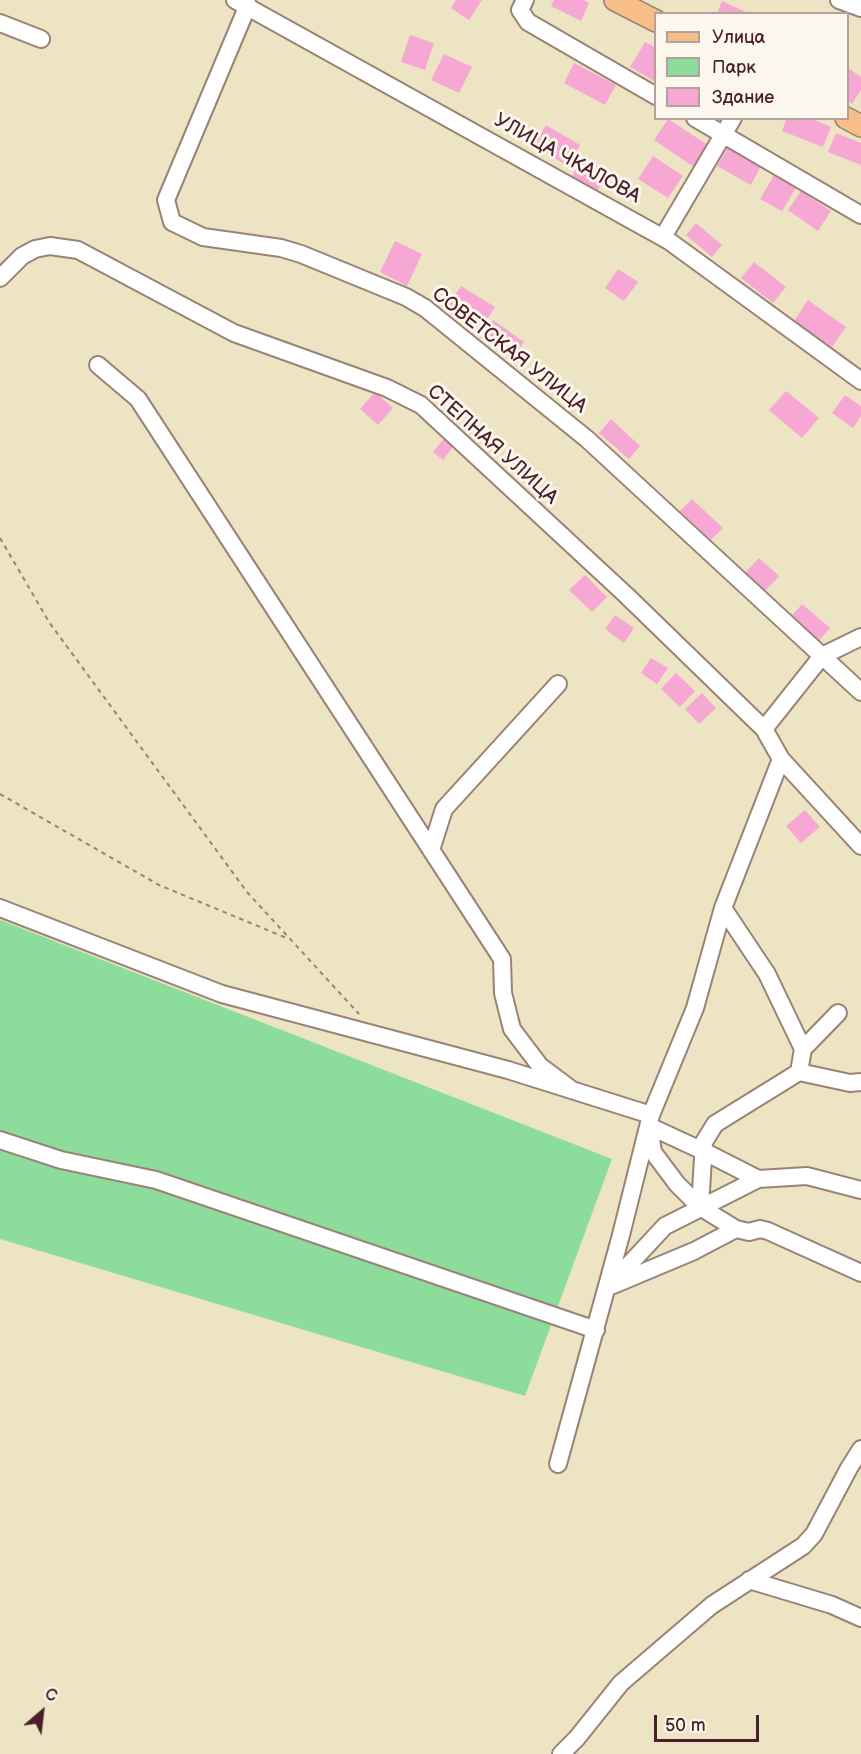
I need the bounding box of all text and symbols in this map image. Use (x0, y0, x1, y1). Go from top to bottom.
legend (654, 12, 849, 120)
text: Улица (712, 27, 765, 48)
text: Парк (712, 57, 756, 78)
text: Здание (712, 87, 774, 108)
street label: УЛИЦА ЧКАЛОВА (490, 109, 644, 209)
street label: СОВЕТСКАЯ УЛИЦА (427, 283, 591, 419)
street label: СТЕПНАЯ УЛИЦА (422, 380, 562, 510)
north arrow (12, 1682, 72, 1742)
text: С (41, 1685, 60, 1707)
scale bar (657, 1703, 762, 1741)
text: 50 m (665, 1715, 706, 1736)

